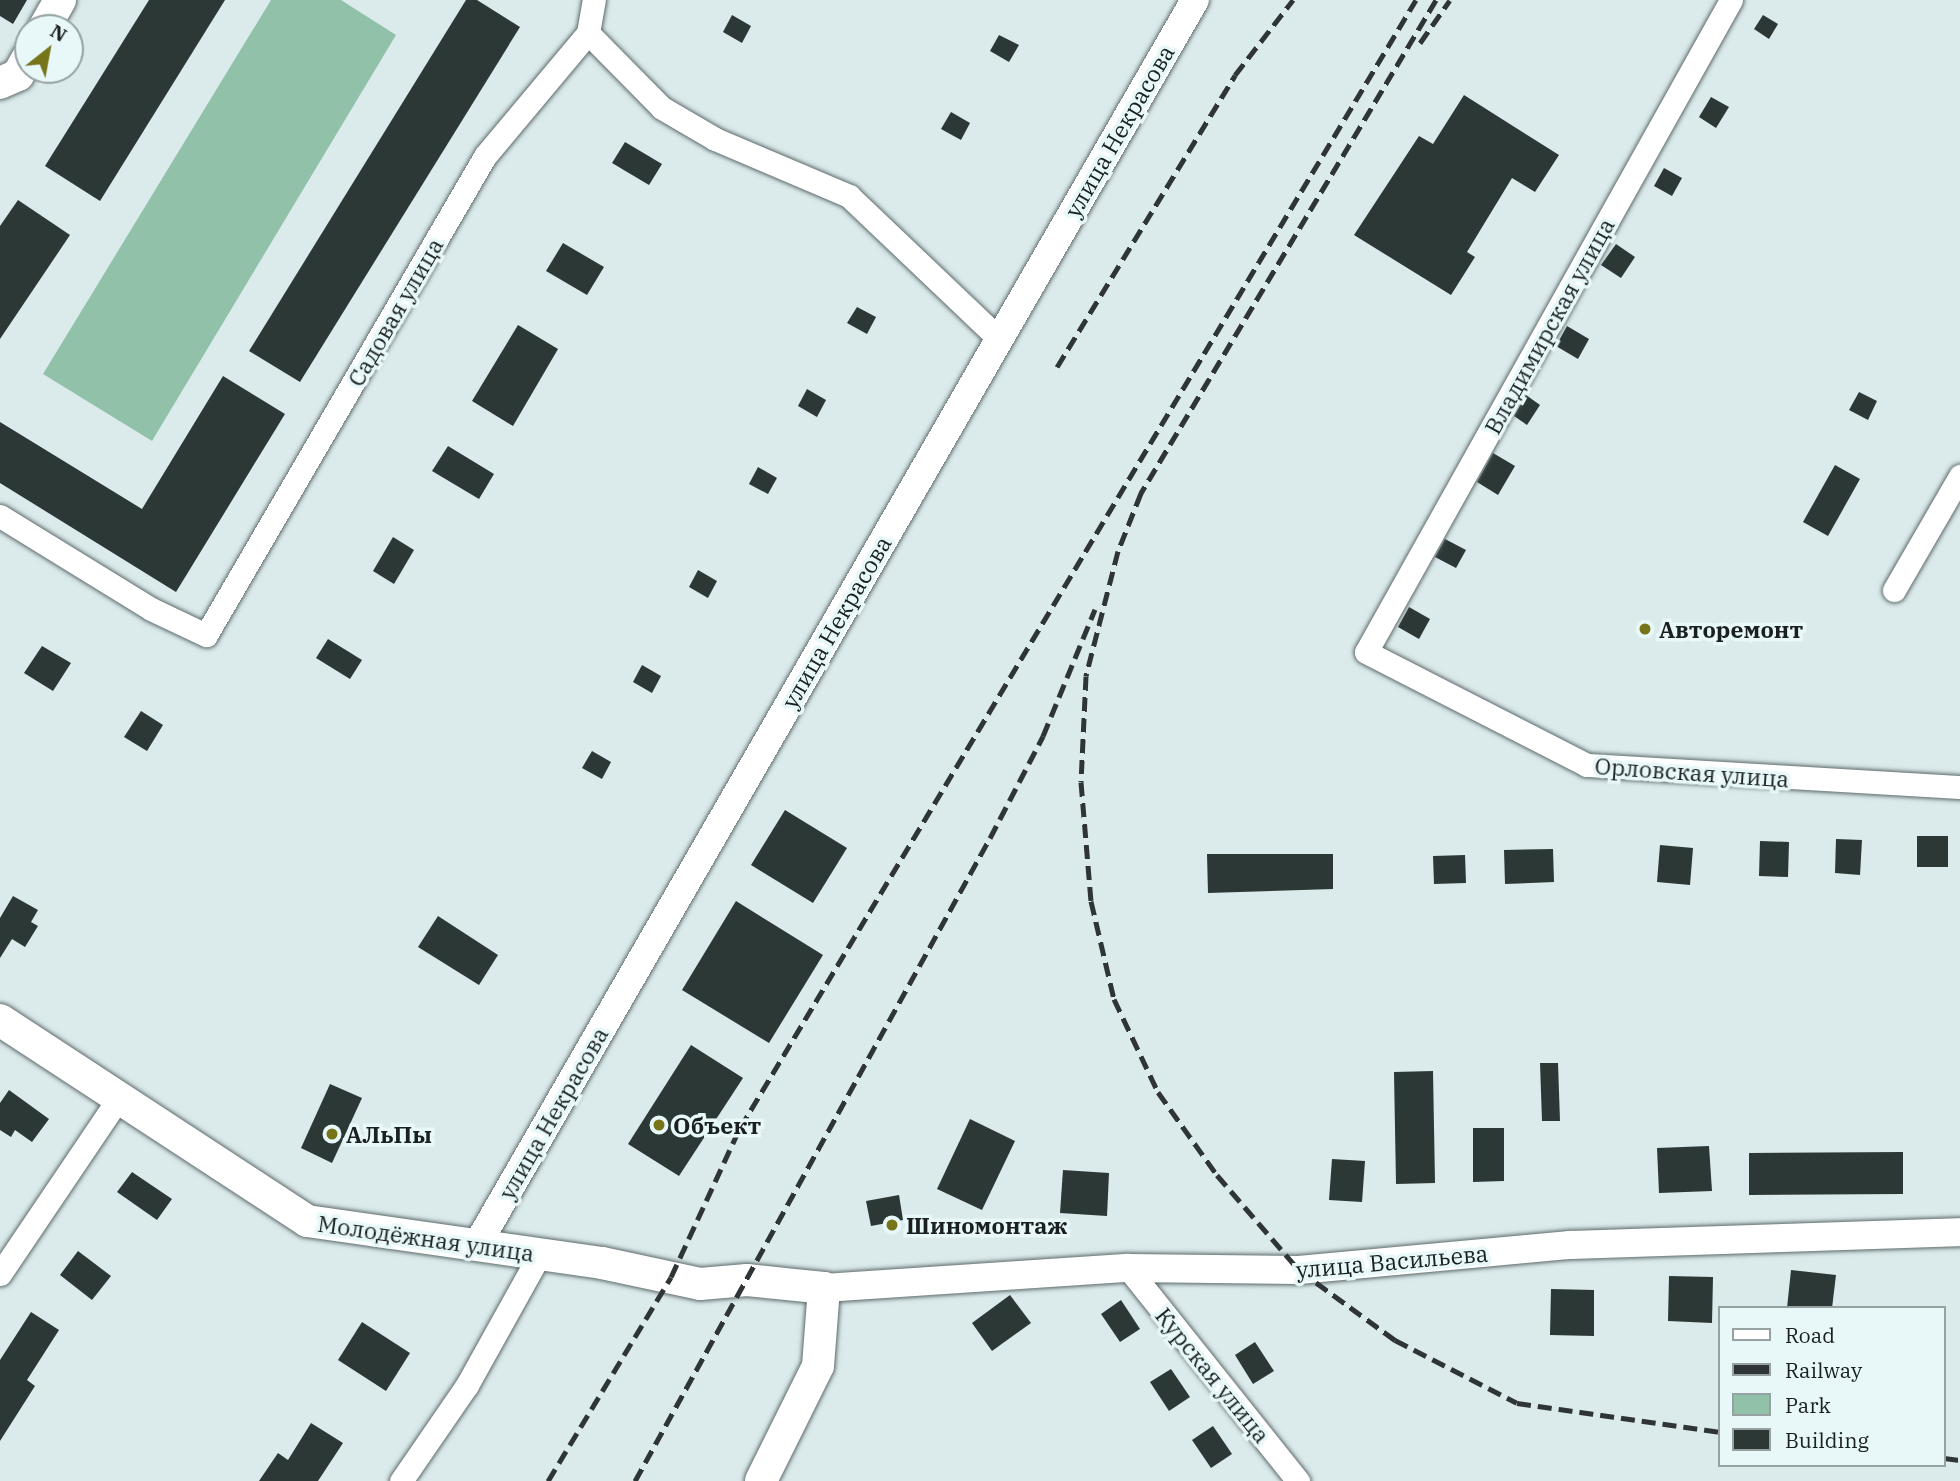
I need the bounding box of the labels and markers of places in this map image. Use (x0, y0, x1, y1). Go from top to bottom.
place label: Авторемонт (1659, 615, 1803, 643)
marker: Авторемонт (1637, 621, 1653, 637)
place label: Объект (673, 1111, 761, 1139)
marker: Объект (651, 1117, 667, 1133)
place label: АЛьПы (346, 1120, 432, 1148)
marker: АЛьПы (324, 1126, 340, 1142)
place label: Шиномонтаж (906, 1211, 1067, 1239)
marker: Шиномонтаж (884, 1217, 900, 1233)

